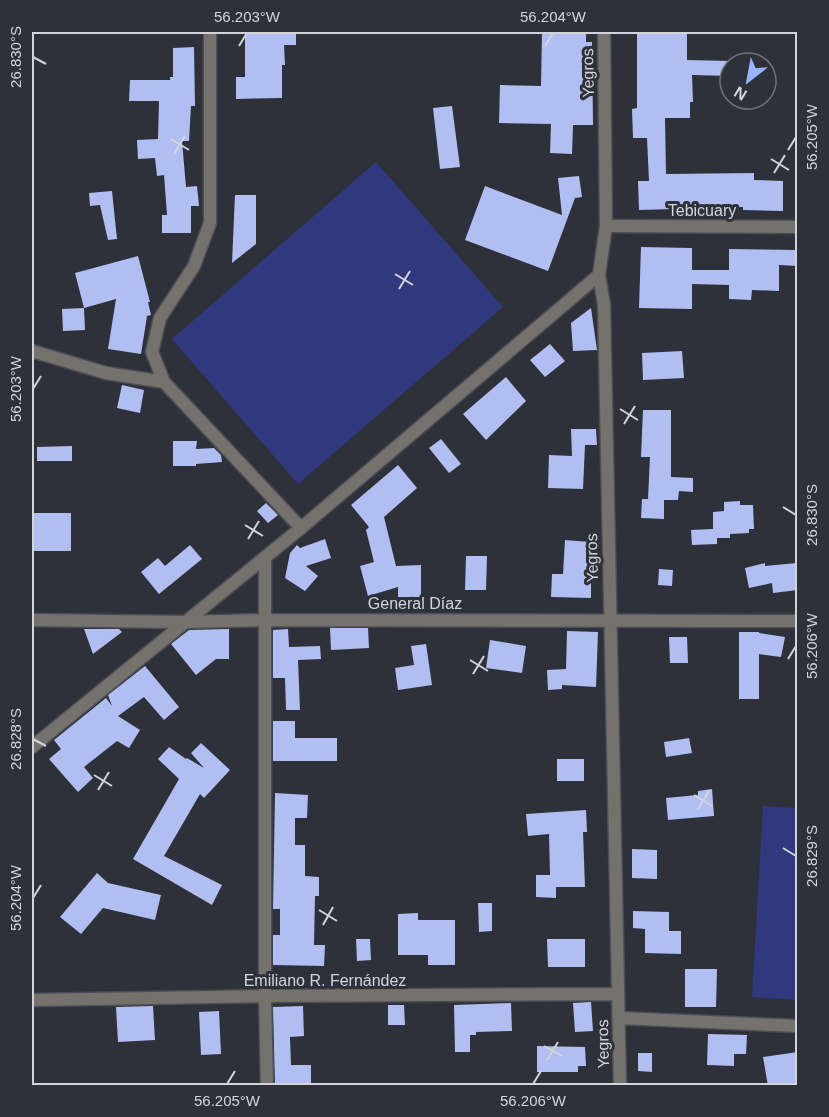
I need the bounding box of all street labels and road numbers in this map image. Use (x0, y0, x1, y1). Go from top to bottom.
street label: Yegros (579, 48, 597, 98)
street label: Tebicuary (668, 202, 736, 219)
street label: Yegros (583, 533, 601, 583)
street label: General Díaz (368, 595, 462, 612)
street label: Emiliano R. Fernández (244, 972, 406, 989)
street label: Yegros (594, 1019, 612, 1069)

